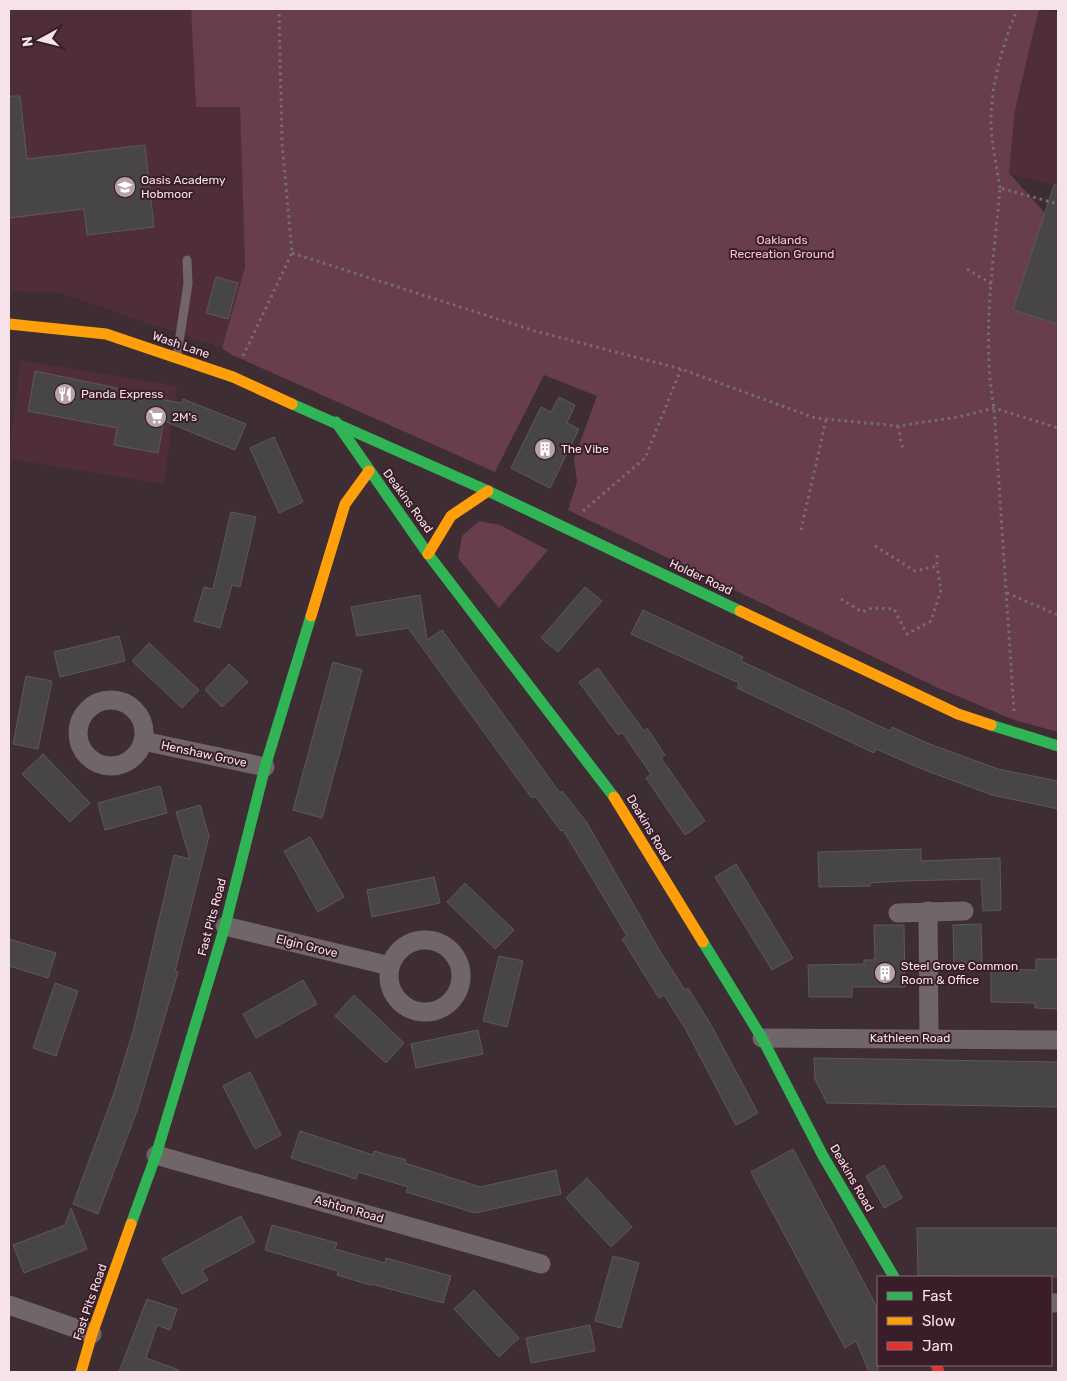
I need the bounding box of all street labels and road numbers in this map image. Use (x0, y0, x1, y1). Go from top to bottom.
street label: Wash Lane (150, 329, 212, 361)
street label: Deakins Road (380, 466, 436, 536)
street label: Holder Road (667, 556, 735, 598)
street label: Henshaw Grove (160, 738, 248, 770)
street label: Deakins Road (624, 792, 674, 864)
street label: Fast Pits Road (195, 877, 229, 957)
street label: Elgin Grove (275, 932, 339, 960)
street label: Kathleen Road (870, 1031, 950, 1045)
street label: Deakins Road (827, 1142, 877, 1214)
street label: Ashton Road (313, 1192, 385, 1226)
street label: Fast Pits Road (70, 1262, 110, 1342)

